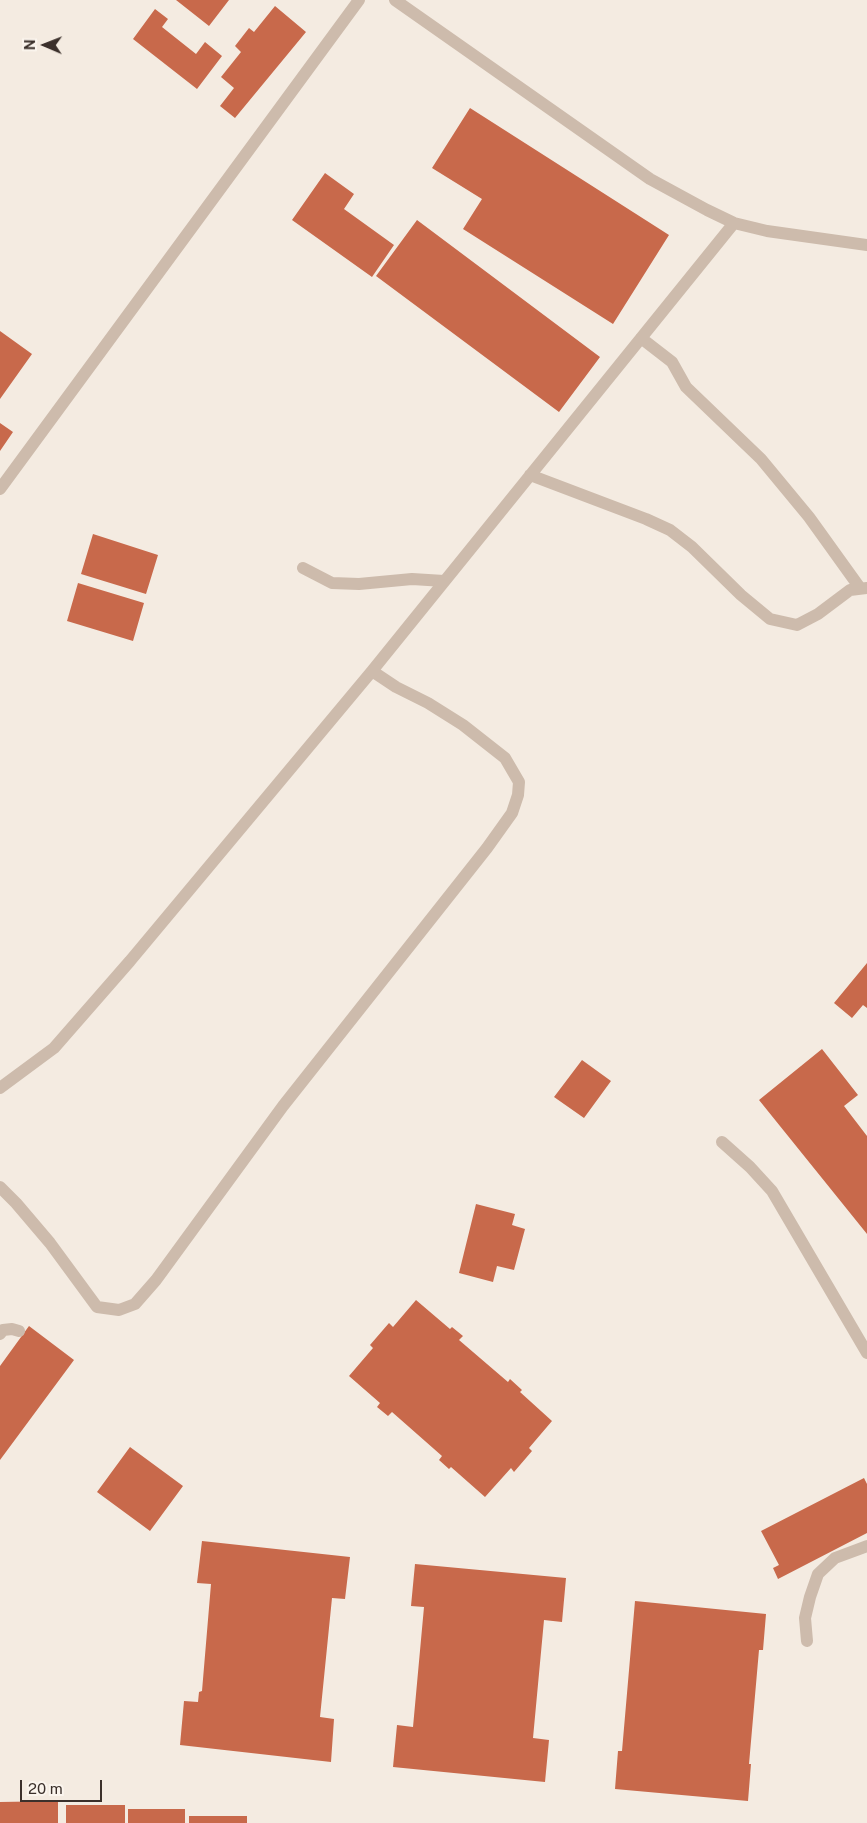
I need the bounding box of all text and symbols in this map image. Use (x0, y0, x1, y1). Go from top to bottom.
north arrow (20, 20, 70, 70)
text: N (22, 39, 38, 50)
scale bar (22, 1770, 105, 1802)
text: 20 m (28, 1780, 63, 1797)

